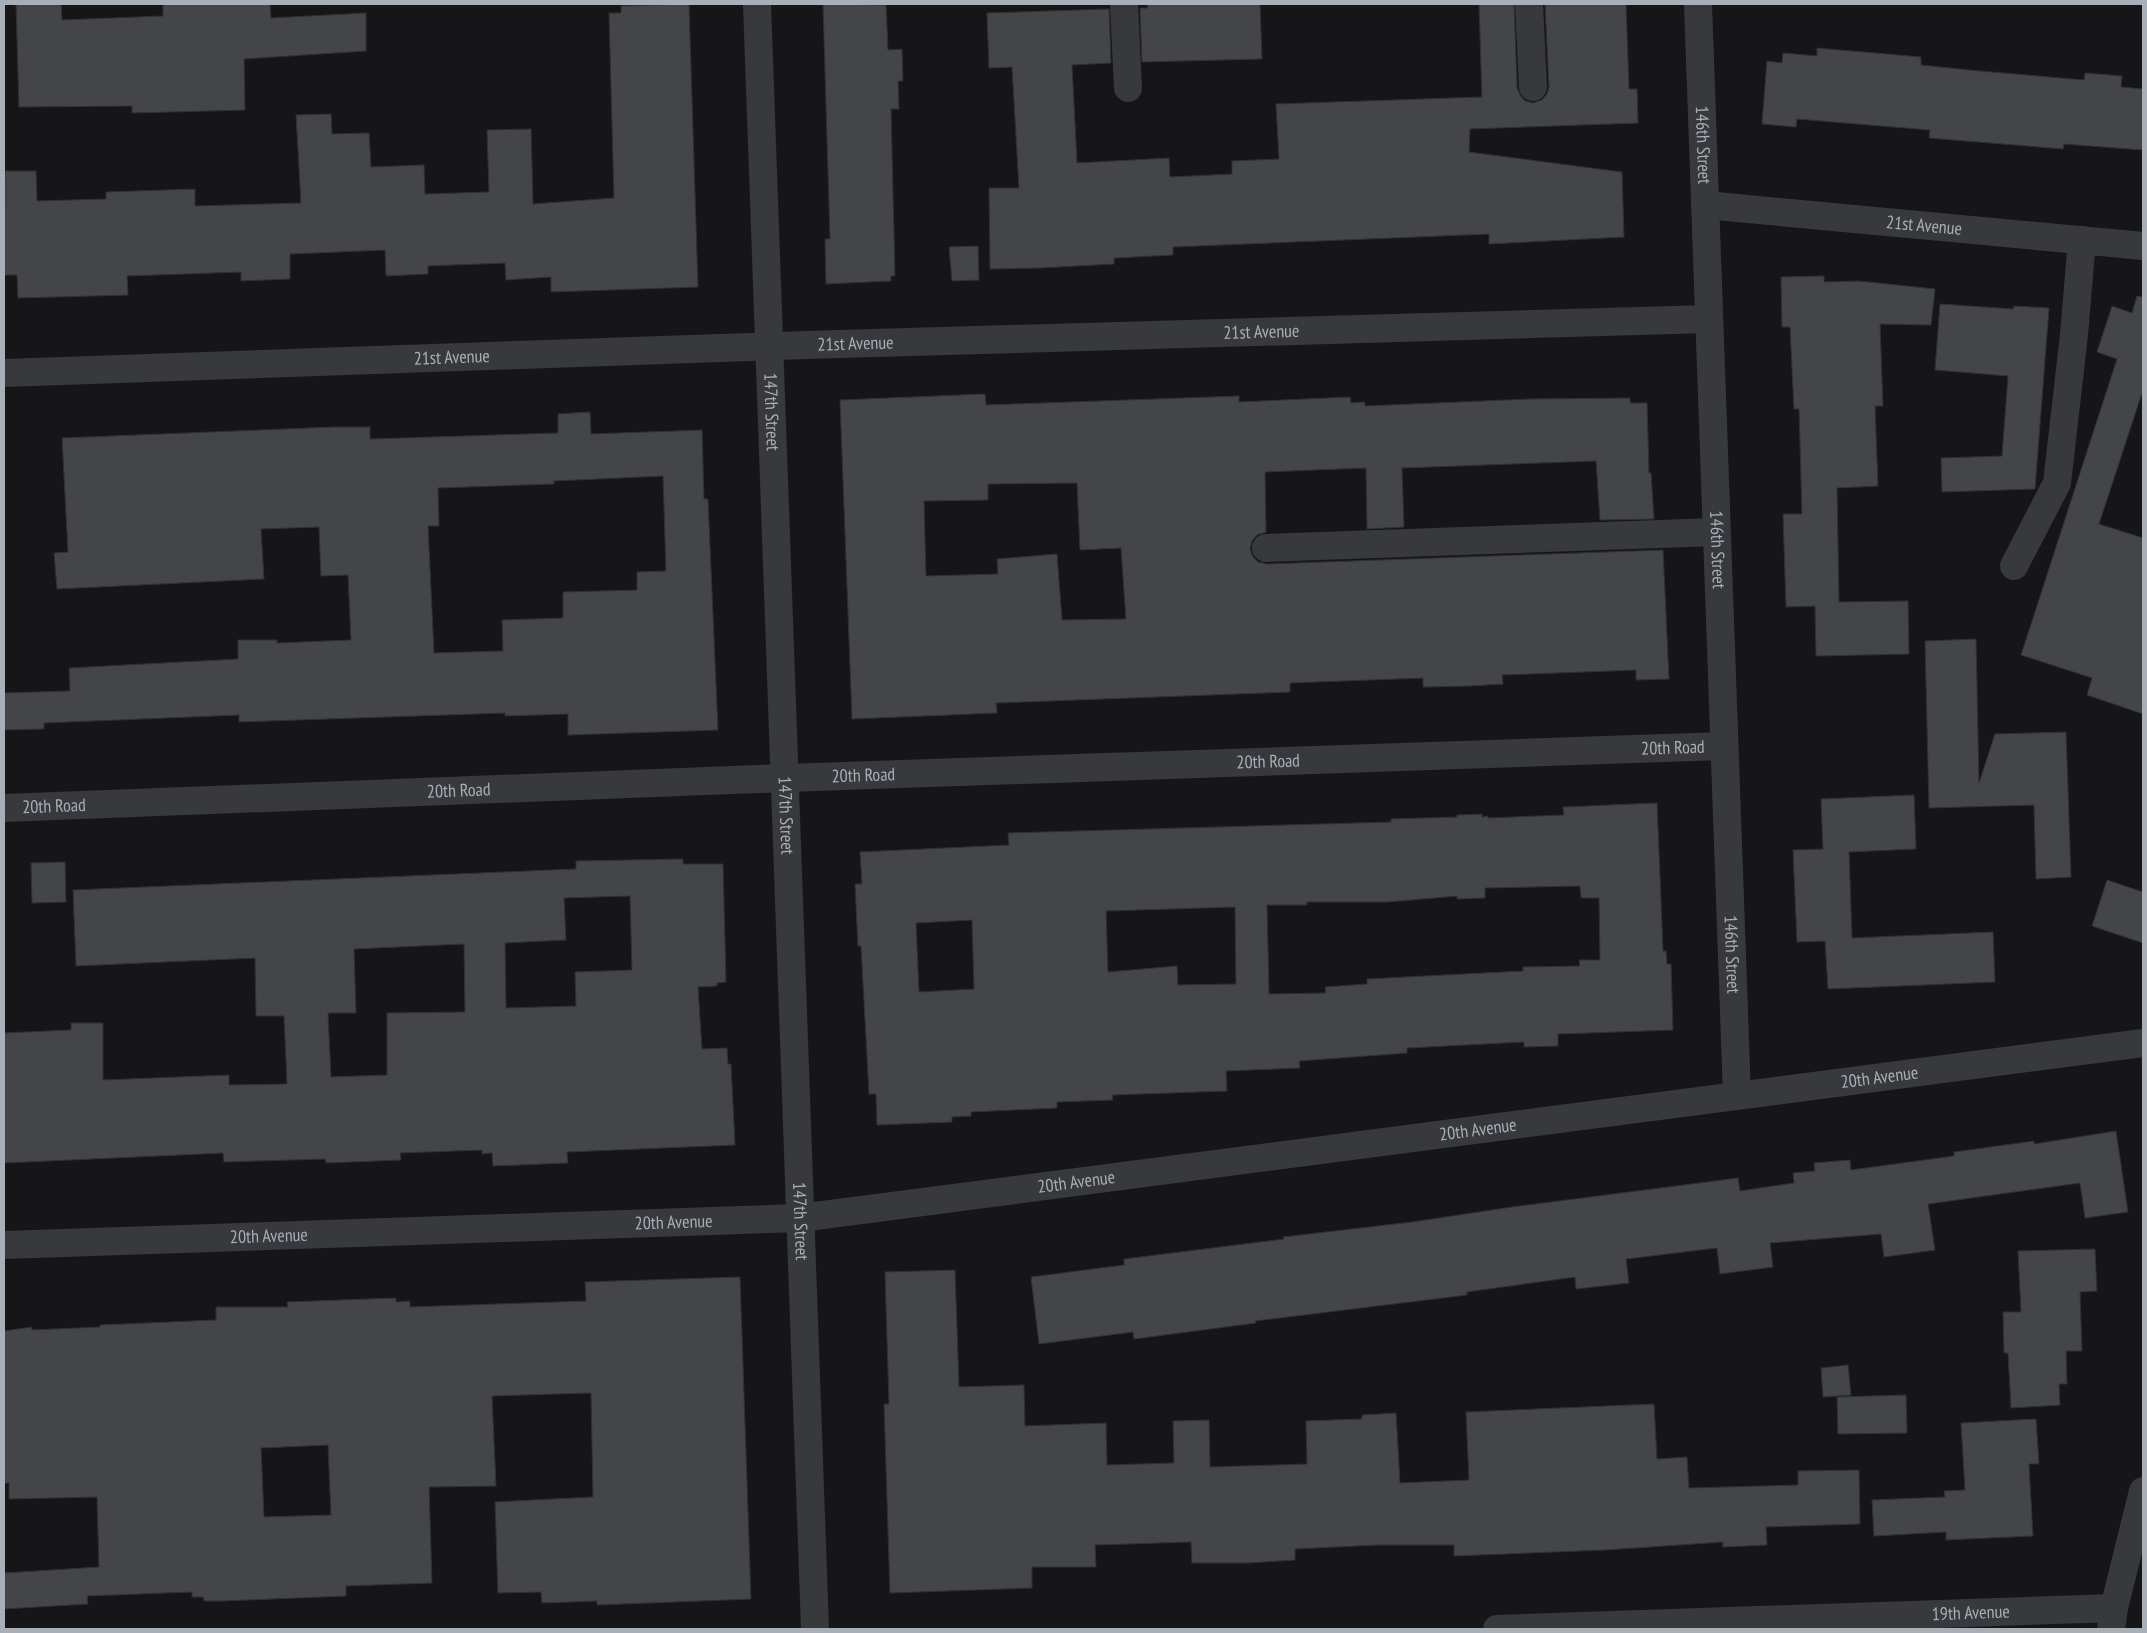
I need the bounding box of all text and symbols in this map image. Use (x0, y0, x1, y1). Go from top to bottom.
street label: 146th Street (1691, 105, 1716, 184)
street label: 21st Avenue (1885, 210, 1963, 240)
street label: 21st Avenue (1223, 319, 1300, 344)
street label: 21st Avenue (817, 330, 894, 356)
street label: 21st Avenue (413, 344, 490, 370)
street label: 147th Street (759, 372, 785, 451)
street label: 146th Street (1705, 510, 1731, 589)
street label: 20th Road (1641, 735, 1705, 760)
street label: 20th Road (1236, 748, 1300, 774)
street label: 20th Road (831, 762, 896, 787)
street label: 147th Street (774, 776, 799, 855)
street label: 20th Road (426, 777, 491, 803)
street label: 20th Road (22, 793, 86, 818)
street label: 146th Street (1720, 915, 1745, 994)
street label: 20th Avenue (1839, 1060, 1920, 1093)
street label: 20th Avenue (1438, 1113, 1518, 1146)
street label: 20th Avenue (1036, 1165, 1116, 1198)
street label: 147th Street (788, 1182, 814, 1261)
street label: 20th Avenue (634, 1209, 713, 1235)
street label: 20th Avenue (229, 1223, 308, 1248)
street label: 19th Avenue (1931, 1600, 2010, 1625)

